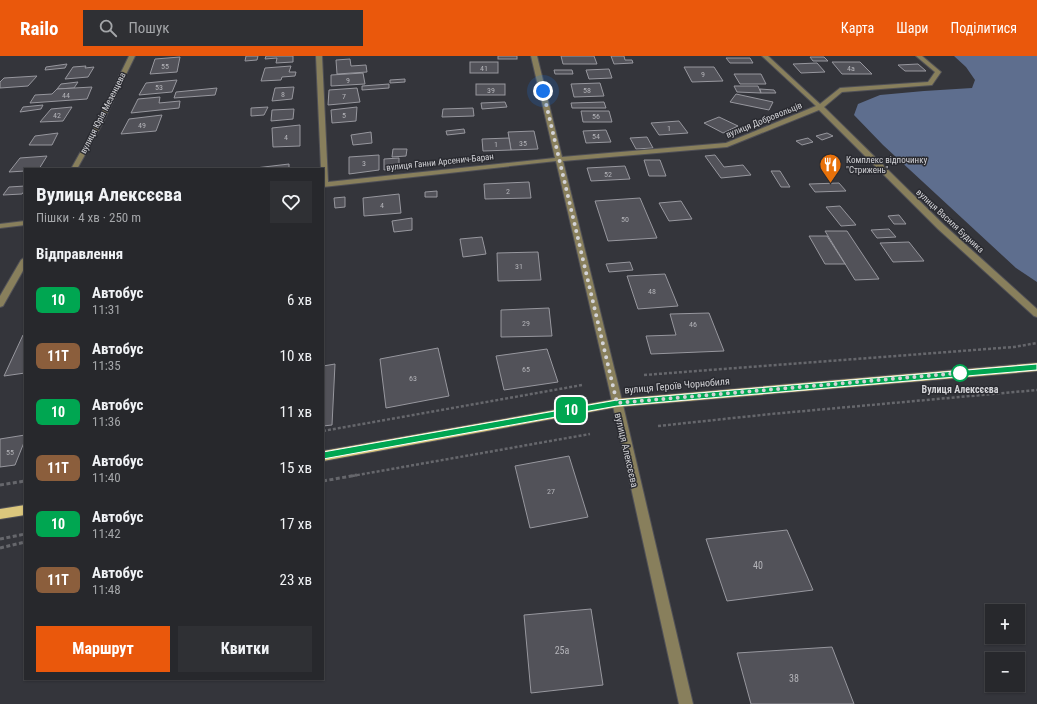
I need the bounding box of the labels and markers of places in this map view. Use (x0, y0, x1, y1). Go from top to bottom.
restaurant icon: Комплекс відпочинку "Стрижень" (818, 152, 844, 185)
place label: Комплекс відпочинку "Стрижень" (846, 155, 927, 175)
marker: Вулиця Алексєєва (951, 364, 969, 382)
place label: Вулиця Алексєєва (922, 384, 999, 395)

